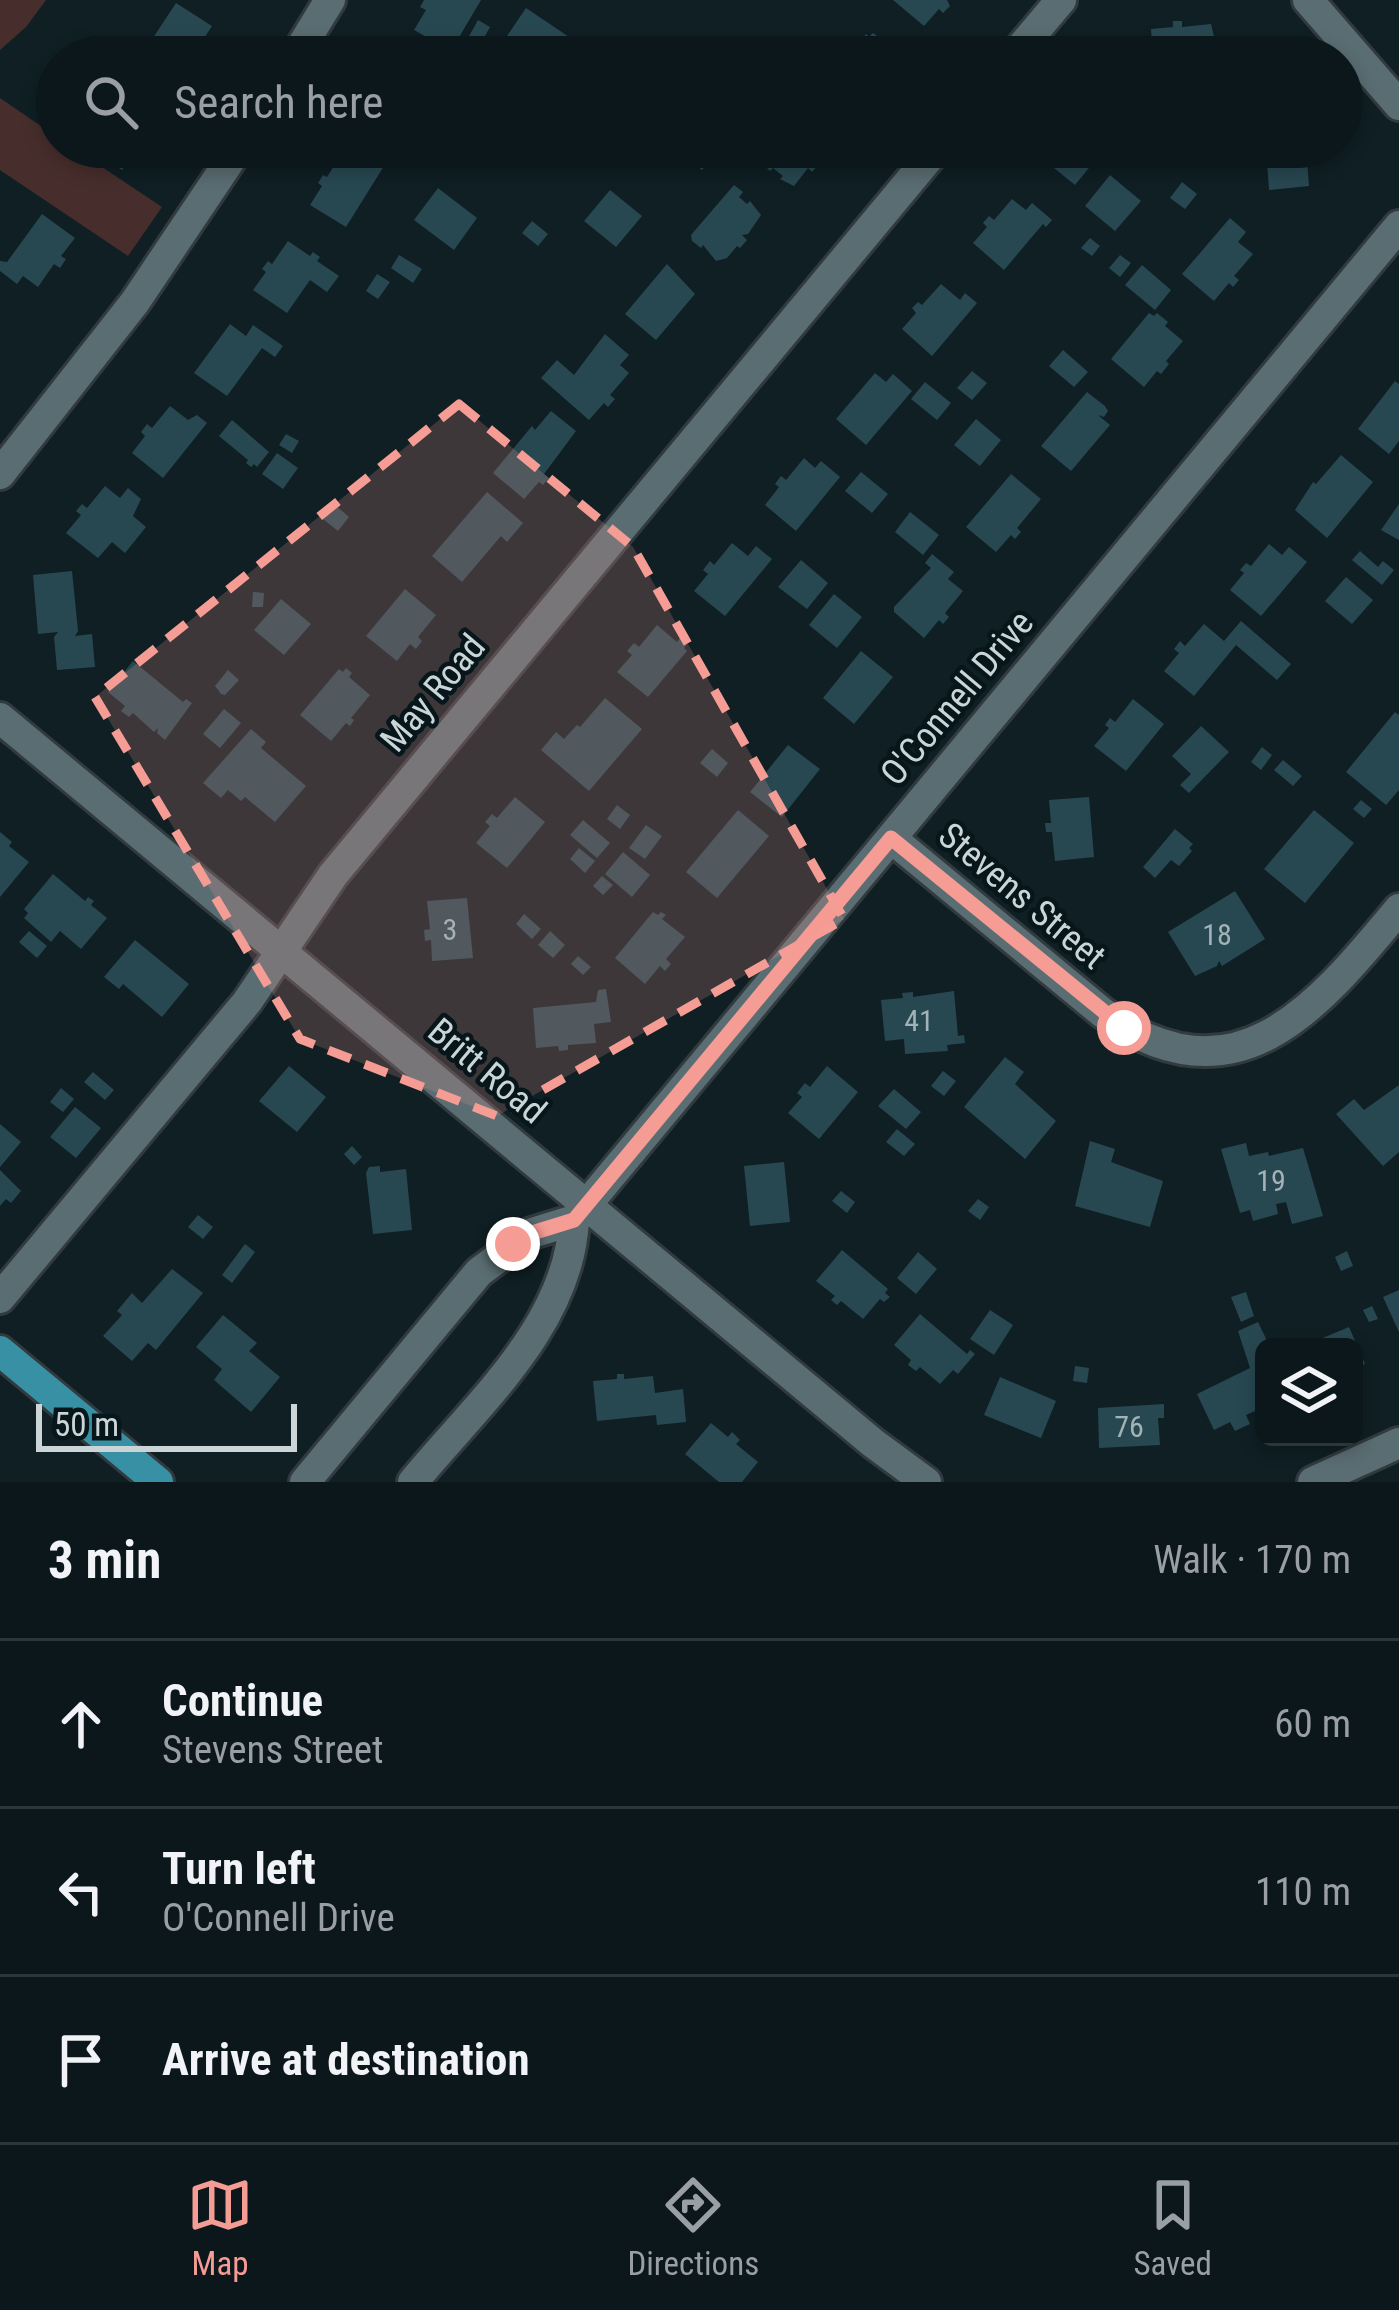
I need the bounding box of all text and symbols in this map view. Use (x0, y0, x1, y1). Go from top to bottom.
search box (36, 36, 1363, 168)
icon: search (78, 69, 144, 135)
text: Search here (174, 76, 383, 129)
street label: O'Connell Drive (872, 602, 1042, 794)
street label: May Road (372, 626, 494, 760)
street label: Stevens Street (930, 814, 1114, 978)
house number: 3 (443, 912, 457, 947)
house number: 18 (1202, 917, 1232, 952)
route start (1097, 1001, 1151, 1055)
house number: 41 (904, 1003, 934, 1038)
street label: Britt Road (420, 1010, 554, 1132)
house number: 19 (1256, 1163, 1286, 1198)
route end (486, 1217, 540, 1271)
map controls (1255, 1338, 1363, 1446)
button: layers (1255, 1338, 1363, 1446)
scale bar (36, 1398, 297, 1451)
text: 50 m (54, 1405, 119, 1444)
house number: 76 (1114, 1409, 1144, 1444)
text: 3 min (48, 1531, 161, 1590)
text: Walk · 170 m (1153, 1537, 1351, 1583)
text: Continue (162, 1674, 323, 1727)
icon: ahead (48, 1691, 114, 1757)
text: 60 m (1274, 1701, 1351, 1747)
text: Stevens Street (162, 1727, 384, 1773)
text: Turn left (162, 1842, 316, 1895)
icon: left (48, 1859, 114, 1925)
text: 110 m (1255, 1869, 1351, 1915)
text: O'Connell Drive (162, 1895, 395, 1941)
icon: arrive (48, 2027, 114, 2093)
text: Arrive at destination (162, 2033, 530, 2086)
tab: Map (187, 2172, 253, 2283)
tab: Directions (627, 2172, 759, 2283)
tab: Saved (1133, 2172, 1212, 2283)

